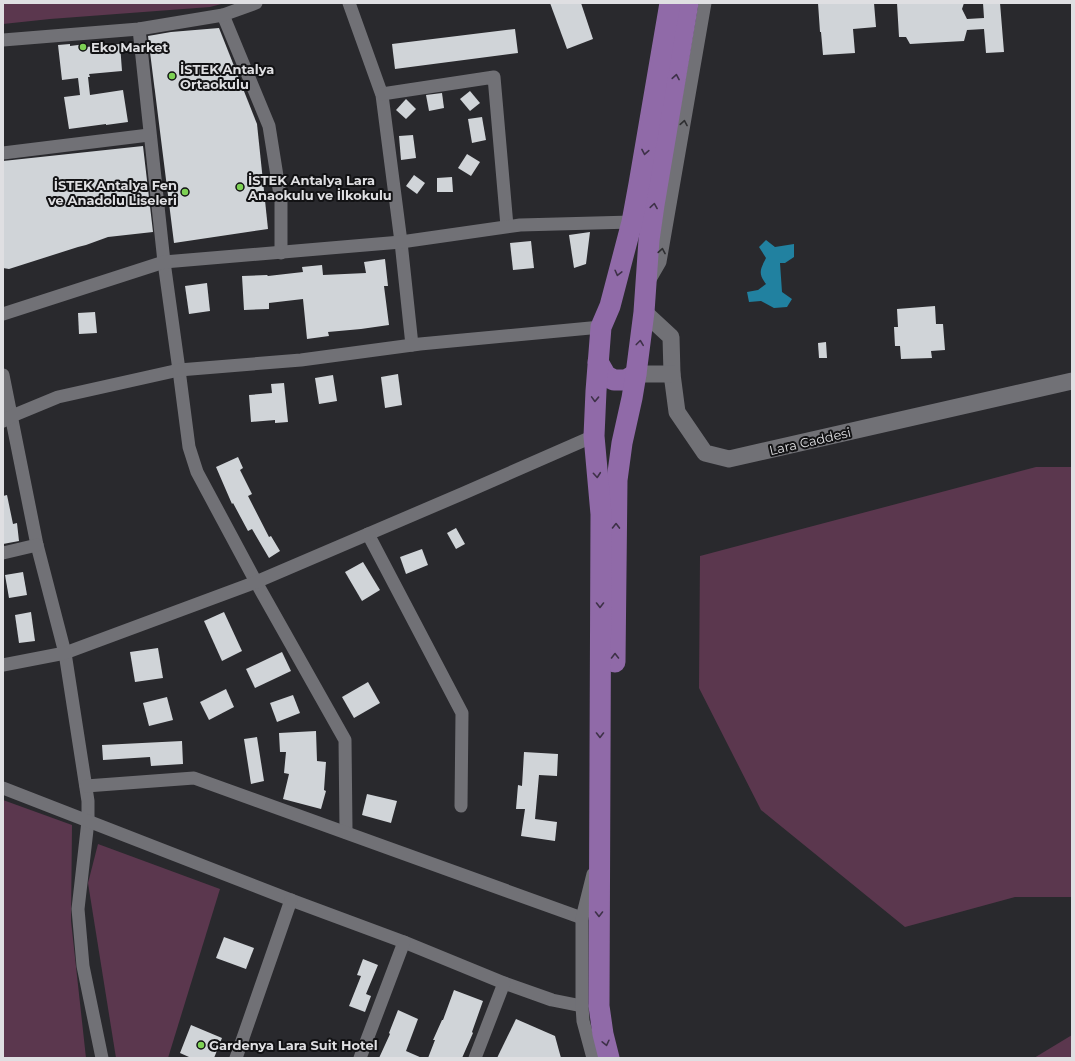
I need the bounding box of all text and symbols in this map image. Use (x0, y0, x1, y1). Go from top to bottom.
place label: Eko Market (91, 39, 169, 55)
marker: Eko Market (78, 42, 88, 52)
place label: İSTEK Antalya Ortaokulu (180, 61, 274, 92)
marker: İSTEK Antalya Ortaokulu (167, 71, 177, 81)
one-way arrow (671, 74, 679, 81)
one-way arrow (679, 120, 688, 126)
one-way arrow (641, 149, 649, 155)
place label: İSTEK Antalya Lara Anaokulu ve İlkokulu (247, 172, 392, 203)
place label: İSTEK Antalya Fen ve Anadolu Liseleri (47, 177, 177, 208)
marker: İSTEK Antalya Lara Anaokulu ve İlkokulu (235, 182, 245, 192)
marker: İSTEK Antalya Fen ve Anadolu Liseleri (180, 187, 190, 197)
one-way arrow (649, 203, 658, 209)
one-way arrow (657, 248, 666, 254)
one-way arrow (615, 270, 623, 277)
one-way arrow (635, 340, 644, 346)
one-way arrow (591, 396, 600, 402)
street label: Lara Caddesi (768, 424, 852, 458)
one-way arrow (593, 472, 602, 478)
one-way arrow (612, 523, 620, 529)
one-way arrow (596, 602, 604, 608)
one-way arrow (611, 653, 619, 659)
one-way arrow (596, 732, 604, 738)
one-way arrow (595, 911, 603, 917)
place label: Gardenya Lara Suit Hotel (209, 1037, 378, 1053)
marker: Gardenya Lara Suit Hotel (196, 1040, 206, 1050)
one-way arrow (601, 1040, 609, 1046)

